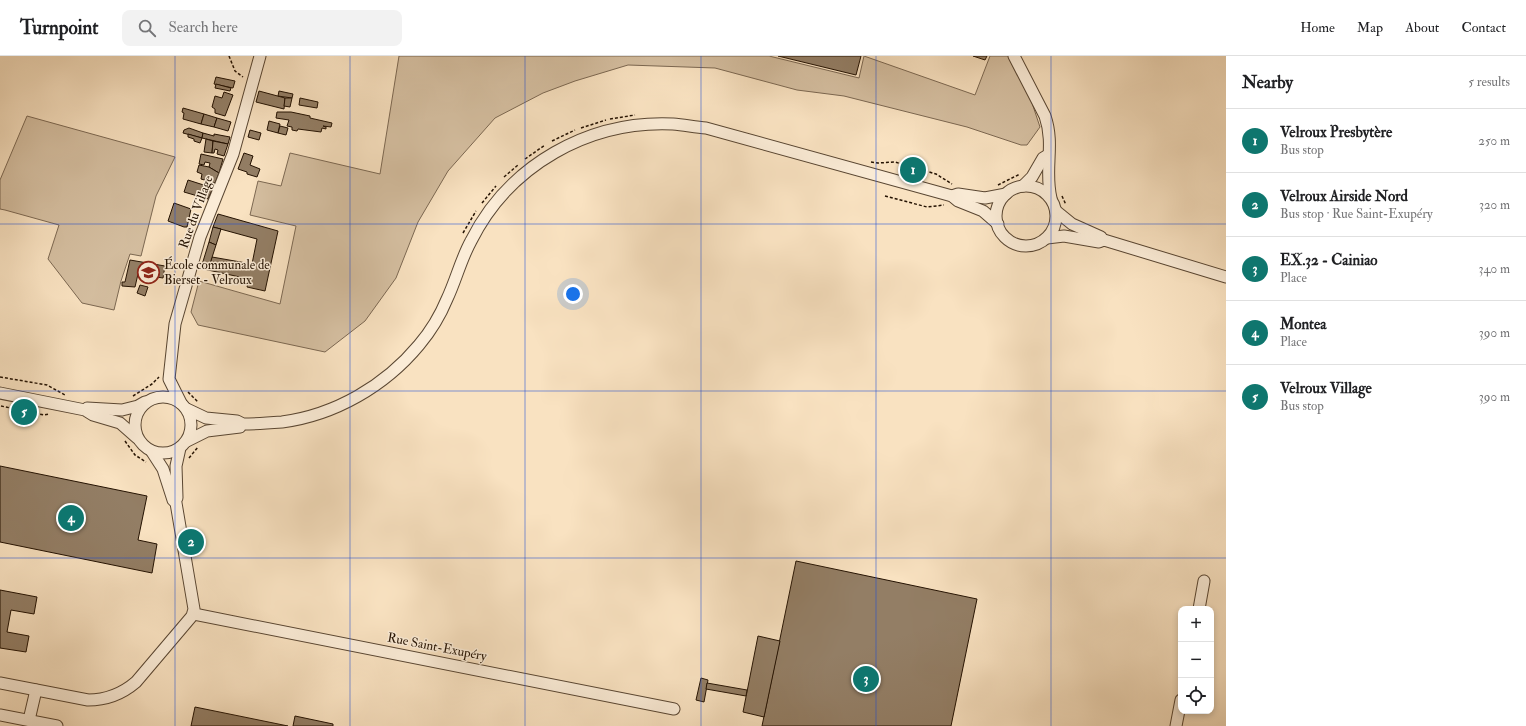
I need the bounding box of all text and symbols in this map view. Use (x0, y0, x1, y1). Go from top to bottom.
search box (122, 10, 402, 46)
text: Turnpoint (20, 16, 98, 40)
icon: search (136, 17, 158, 39)
text: Search here (168, 18, 238, 37)
text: Home (1300, 19, 1335, 36)
text: Map (1357, 19, 1383, 36)
text: About (1405, 19, 1439, 36)
text: Contact (1461, 19, 1506, 36)
text: Nearby (1242, 72, 1293, 93)
text: 5 results (1468, 74, 1510, 90)
text: Velroux Presbytère (1280, 123, 1392, 142)
text: 1 (1253, 133, 1257, 149)
text: 250 m (1478, 133, 1510, 149)
text: Bus stop (1280, 142, 1324, 158)
pin: 1 (900, 155, 926, 185)
street label: Rue du Village (175, 173, 217, 251)
text: Velroux Airside Nord (1280, 187, 1408, 206)
text: 2 (1252, 197, 1258, 213)
text: 320 m (1479, 197, 1510, 213)
text: Bus stop · Rue Saint-Exupéry (1280, 206, 1433, 222)
text: EX.32 - Cainiao (1280, 251, 1378, 270)
place label: École communale de Bierset - Velroux (164, 256, 270, 288)
school or university icon: École communale de Bierset - Velroux (136, 259, 162, 285)
text: 3 (1253, 261, 1258, 277)
text: 340 m (1479, 261, 1510, 277)
text: Place (1280, 270, 1307, 286)
your location (563, 284, 583, 304)
text: Montea (1280, 315, 1326, 334)
text: 4 (1251, 325, 1259, 341)
text: 390 m (1479, 325, 1510, 341)
text: Place (1280, 334, 1307, 350)
text: Velroux Village (1280, 379, 1372, 398)
text: 5 (1252, 389, 1258, 405)
text: 390 m (1479, 389, 1510, 405)
pin: 5 (11, 397, 37, 427)
text: Bus stop (1280, 398, 1324, 414)
pin: 4 (58, 503, 84, 533)
pin: 2 (178, 527, 204, 557)
map controls (1178, 606, 1214, 714)
button: + (1178, 606, 1214, 642)
street label: Rue Saint-Exupéry (386, 630, 488, 666)
button: − (1178, 642, 1214, 678)
pin: 3 (853, 664, 879, 694)
button: locate (1178, 678, 1214, 714)

